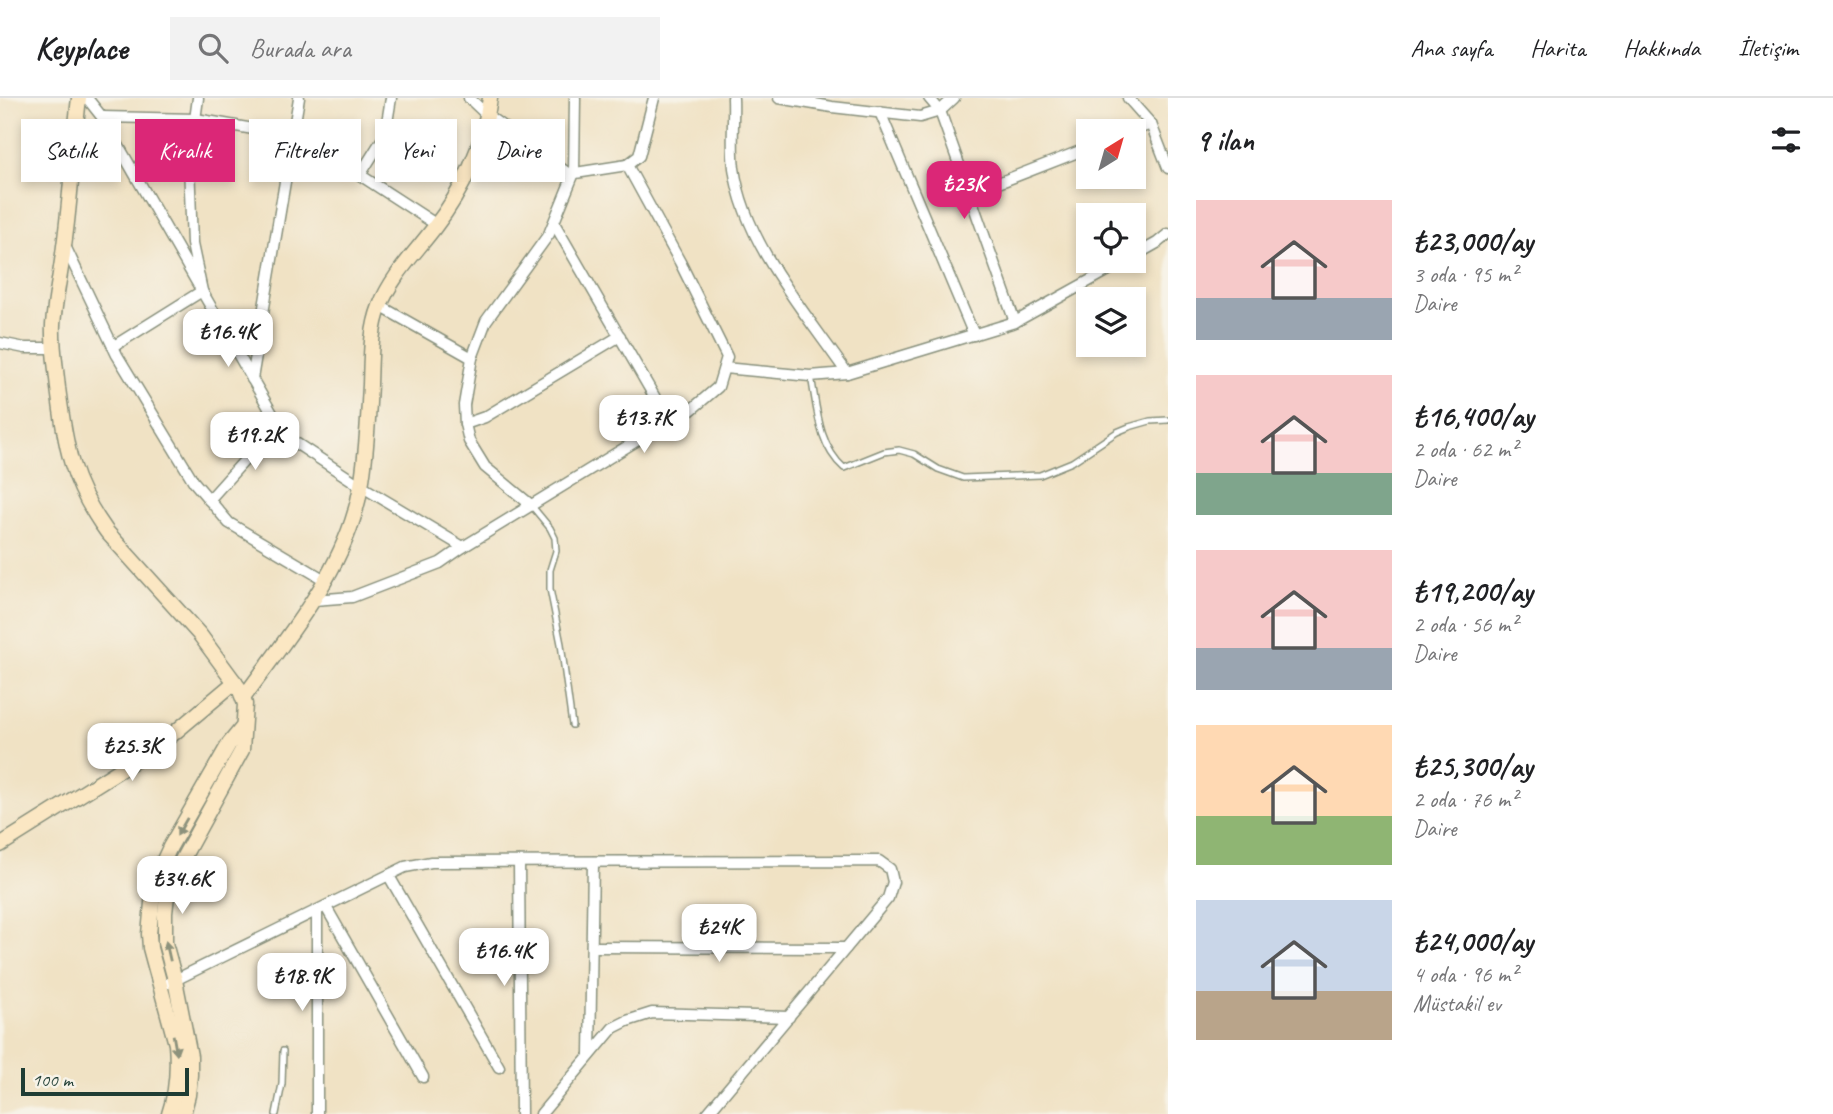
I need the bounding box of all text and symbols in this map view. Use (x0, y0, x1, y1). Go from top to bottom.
search box (170, 17, 660, 80)
text: Keyplace (35, 27, 128, 69)
icon: search (194, 29, 232, 67)
text: Burada ara (250, 32, 351, 65)
text: Ana sayfa (1411, 33, 1492, 63)
text: Harita (1530, 33, 1585, 63)
text: Hakkında (1623, 33, 1700, 63)
text: İletişim (1738, 33, 1798, 63)
chip: Satılık (21, 119, 121, 182)
chip: Kiralık (135, 119, 235, 182)
chip: Filtreler (249, 119, 361, 182)
chip: Yeni (375, 119, 457, 182)
chip: Daire (471, 119, 565, 182)
north arrow (1076, 119, 1146, 189)
map controls (1076, 119, 1146, 357)
text: 9 ilan (1196, 121, 1254, 159)
icon: filters (1767, 121, 1805, 159)
pin: ₺23K (923, 162, 1005, 221)
text: ₺23K (943, 169, 985, 198)
button: locate (1076, 203, 1146, 273)
text: ₺23,000/ay (1413, 222, 1533, 260)
icon: home (1252, 228, 1336, 312)
text: 3 oda · 95 m² (1413, 260, 1517, 289)
button: layers (1076, 287, 1146, 357)
text: Daire (1413, 289, 1456, 318)
pin: ₺16.4K (171, 310, 285, 369)
text: ₺16.4K (199, 317, 257, 346)
pin: ₺13.7K (587, 396, 701, 455)
text: ₺16,400/ay (1413, 397, 1533, 435)
text: ₺13.7K (615, 403, 673, 432)
icon: home (1252, 403, 1336, 487)
pin: ₺19.2K (198, 412, 312, 472)
text: ₺19.2K (226, 420, 284, 449)
text: 2 oda · 62 m² (1413, 435, 1517, 464)
text: Daire (1413, 464, 1456, 493)
text: ₺19,200/ay (1413, 572, 1533, 610)
icon: home (1252, 578, 1336, 662)
text: 2 oda · 56 m² (1413, 610, 1517, 639)
text: Daire (1413, 639, 1456, 668)
pin: ₺25.3K (75, 724, 189, 783)
text: ₺25.3K (103, 731, 161, 760)
text: ₺25,300/ay (1413, 747, 1532, 785)
icon: home (1252, 753, 1336, 837)
text: 2 oda · 76 m² (1413, 785, 1517, 814)
text: Daire (1413, 814, 1456, 843)
one-way arrow (176, 817, 188, 836)
pin: ₺34.6K (125, 856, 239, 916)
text: ₺34.6K (153, 864, 211, 893)
pin: ₺24K (678, 904, 760, 964)
text: ₺24K (698, 912, 740, 941)
text: ₺24,000/ay (1413, 922, 1533, 960)
pin: ₺16.4K (447, 928, 561, 988)
icon: home (1252, 928, 1336, 1012)
text: ₺16.4K (475, 936, 533, 965)
one-way arrow (162, 940, 173, 962)
pin: ₺18.9K (245, 954, 359, 1013)
text: 4 oda · 96 m² (1413, 960, 1517, 989)
text: ₺18.9K (273, 961, 331, 990)
text: Müstakil ev (1413, 989, 1501, 1018)
one-way arrow (170, 1034, 181, 1056)
scale bar (21, 1065, 189, 1097)
text: 100 m (32, 1068, 73, 1092)

